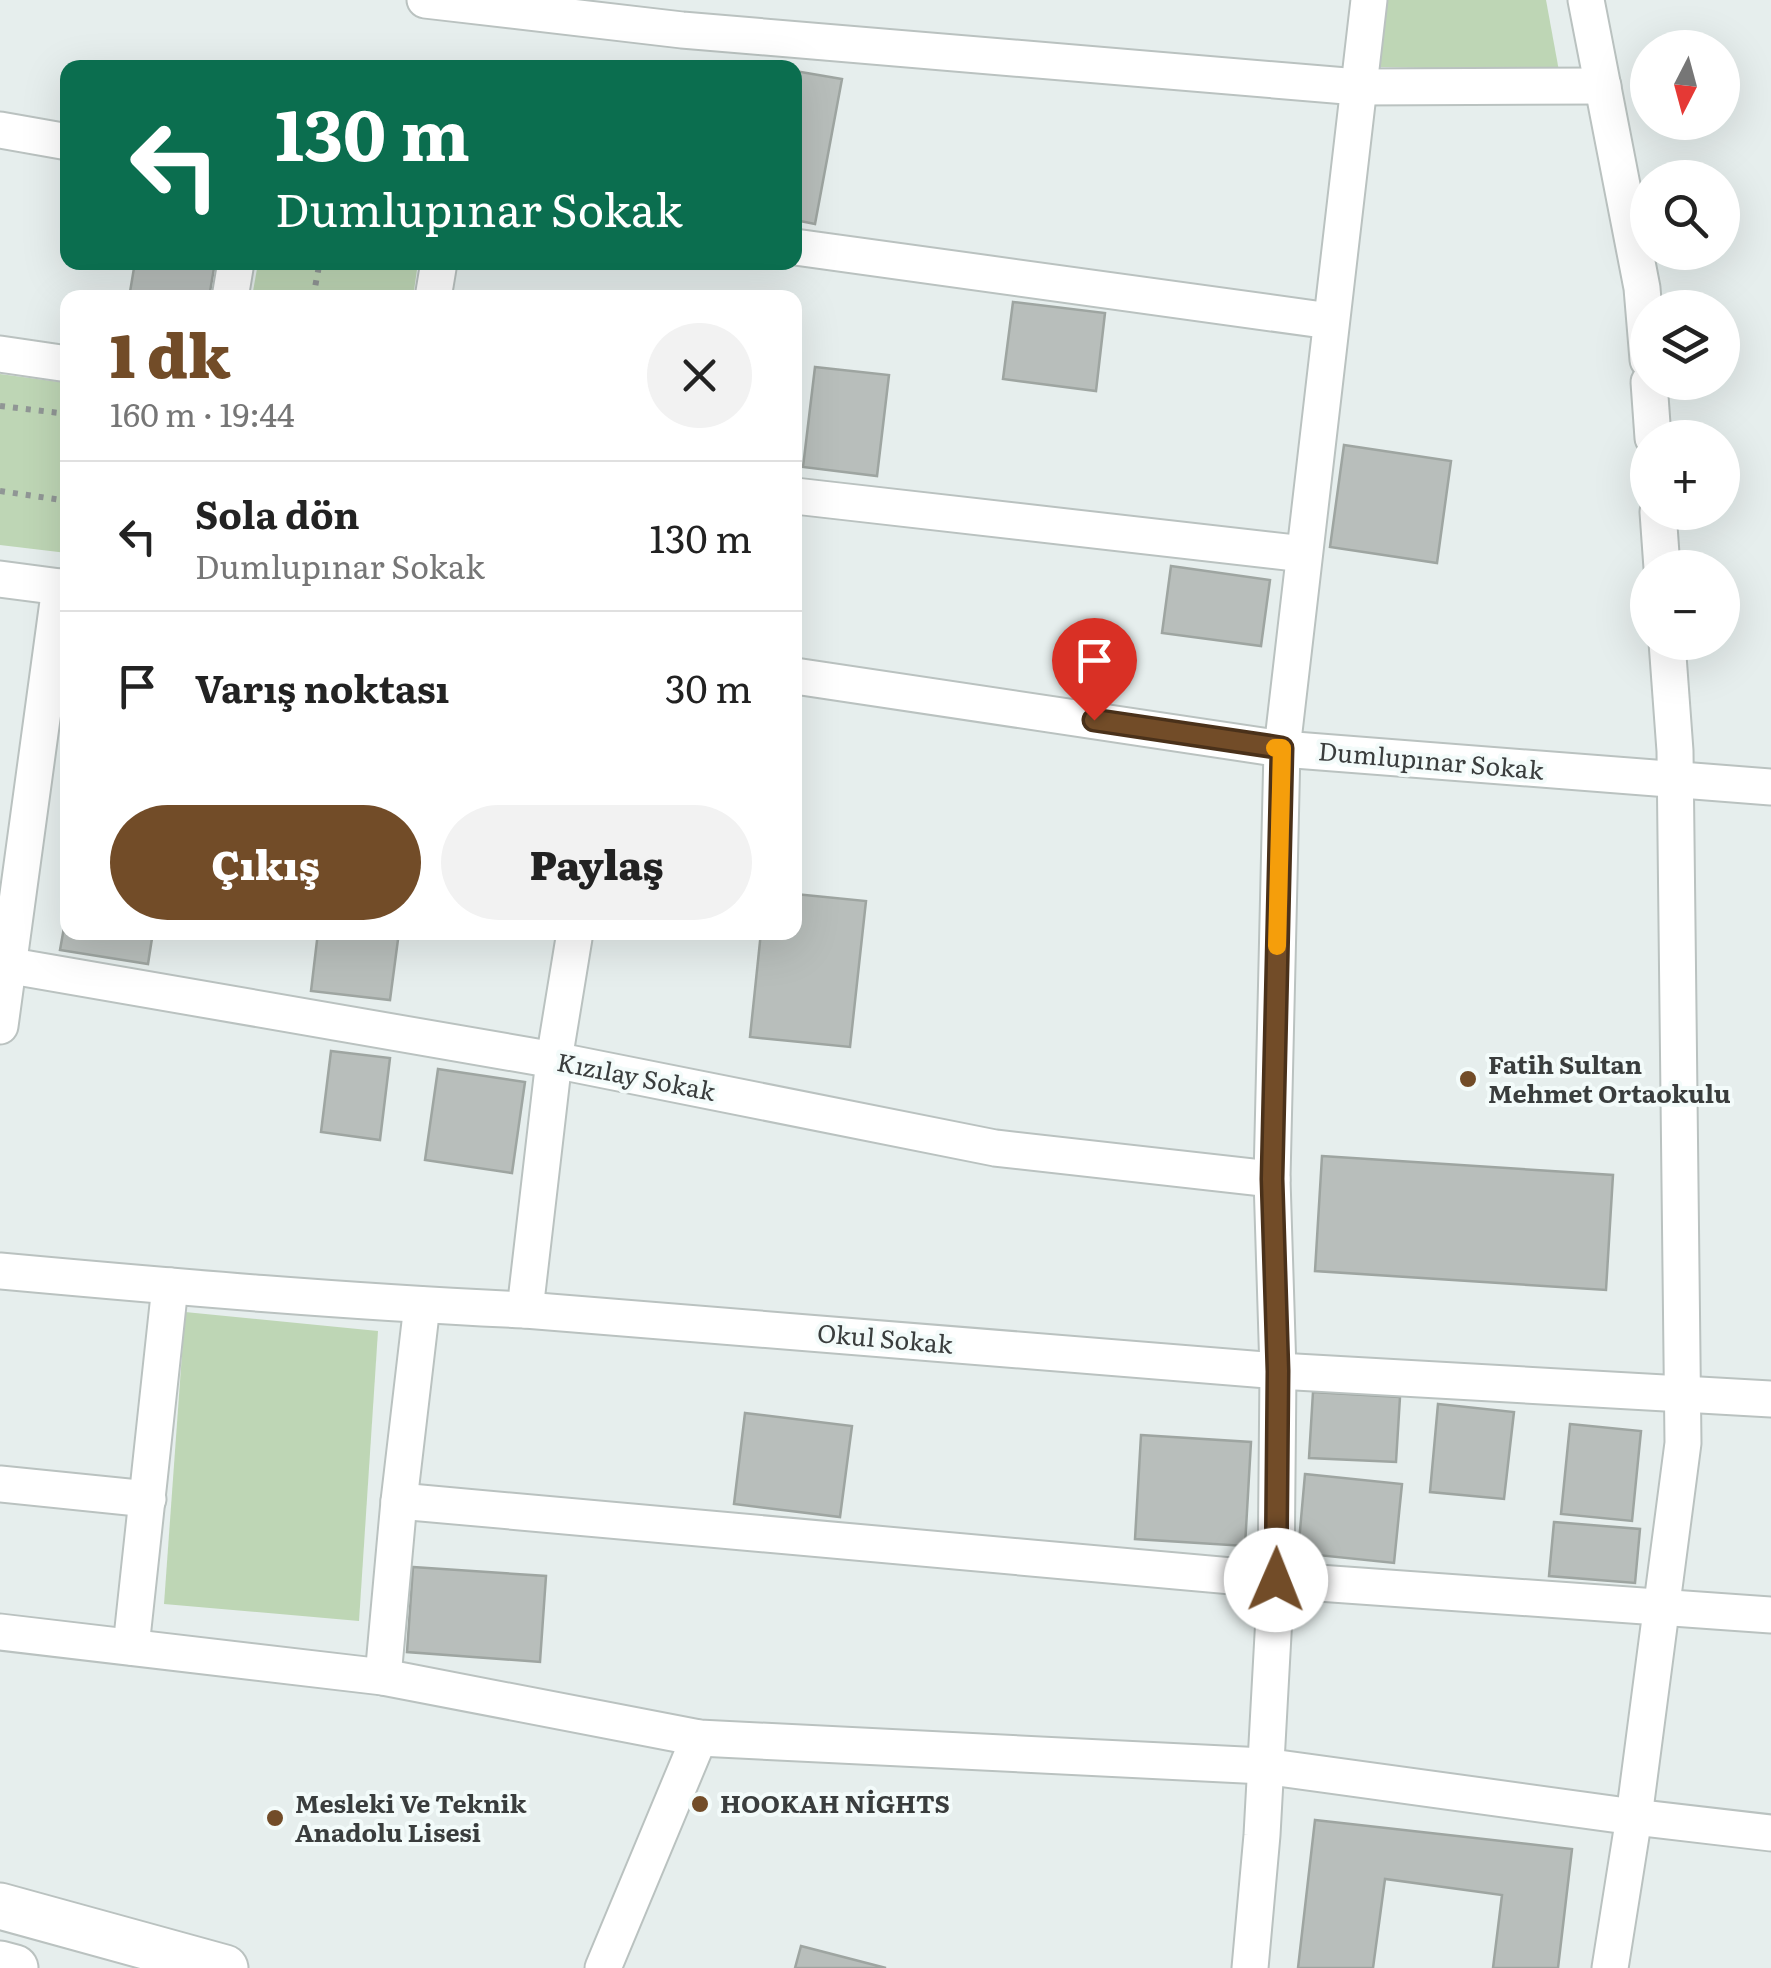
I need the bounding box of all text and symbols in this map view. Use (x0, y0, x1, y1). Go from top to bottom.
north arrow (1630, 30, 1740, 140)
map controls (1630, 30, 1740, 660)
text: 130 m (275, 79, 470, 183)
icon: left (110, 100, 240, 230)
button: search (1630, 160, 1740, 270)
text: Dumlupınar Sokak (275, 174, 682, 241)
button: layers (1630, 290, 1740, 400)
text: 1 dk (110, 307, 231, 396)
button: close (647, 323, 752, 428)
text: 160 m · 19:44 (110, 389, 295, 437)
button: + (1630, 420, 1740, 530)
text: Sola dön (195, 484, 360, 541)
text: 130 m (650, 508, 752, 565)
icon: left (110, 509, 165, 564)
text: Dumlupınar Sokak (195, 541, 485, 589)
button: − (1630, 550, 1740, 660)
pin (1052, 618, 1137, 721)
icon: arrive (1067, 633, 1122, 688)
text: Varış noktası (195, 658, 450, 715)
text: 30 m (665, 658, 752, 715)
icon: arrive (110, 659, 165, 714)
street label: Dumlupınar Sokak (1317, 731, 1546, 788)
button: Çıkış (110, 805, 421, 920)
button: Paylaş (441, 805, 752, 920)
street label: Kızılay Sokak (554, 1042, 719, 1109)
place label: Fatih Sultan Mehmet Ortaokulu (1488, 1045, 1731, 1111)
marker: Fatih Sultan Mehmet Ortaokulu (1457, 1068, 1479, 1090)
street label: Okul Sokak (816, 1313, 955, 1362)
position arrow (1224, 1528, 1328, 1632)
place label: Mesleki Ve Teknik Anadolu Lisesi (295, 1784, 527, 1850)
place label: HOOKAH NİGHTS (720, 1784, 950, 1821)
marker: HOOKAH NİGHTS (689, 1793, 711, 1815)
marker: Mesleki Ve Teknik Anadolu Lisesi (264, 1807, 286, 1829)

